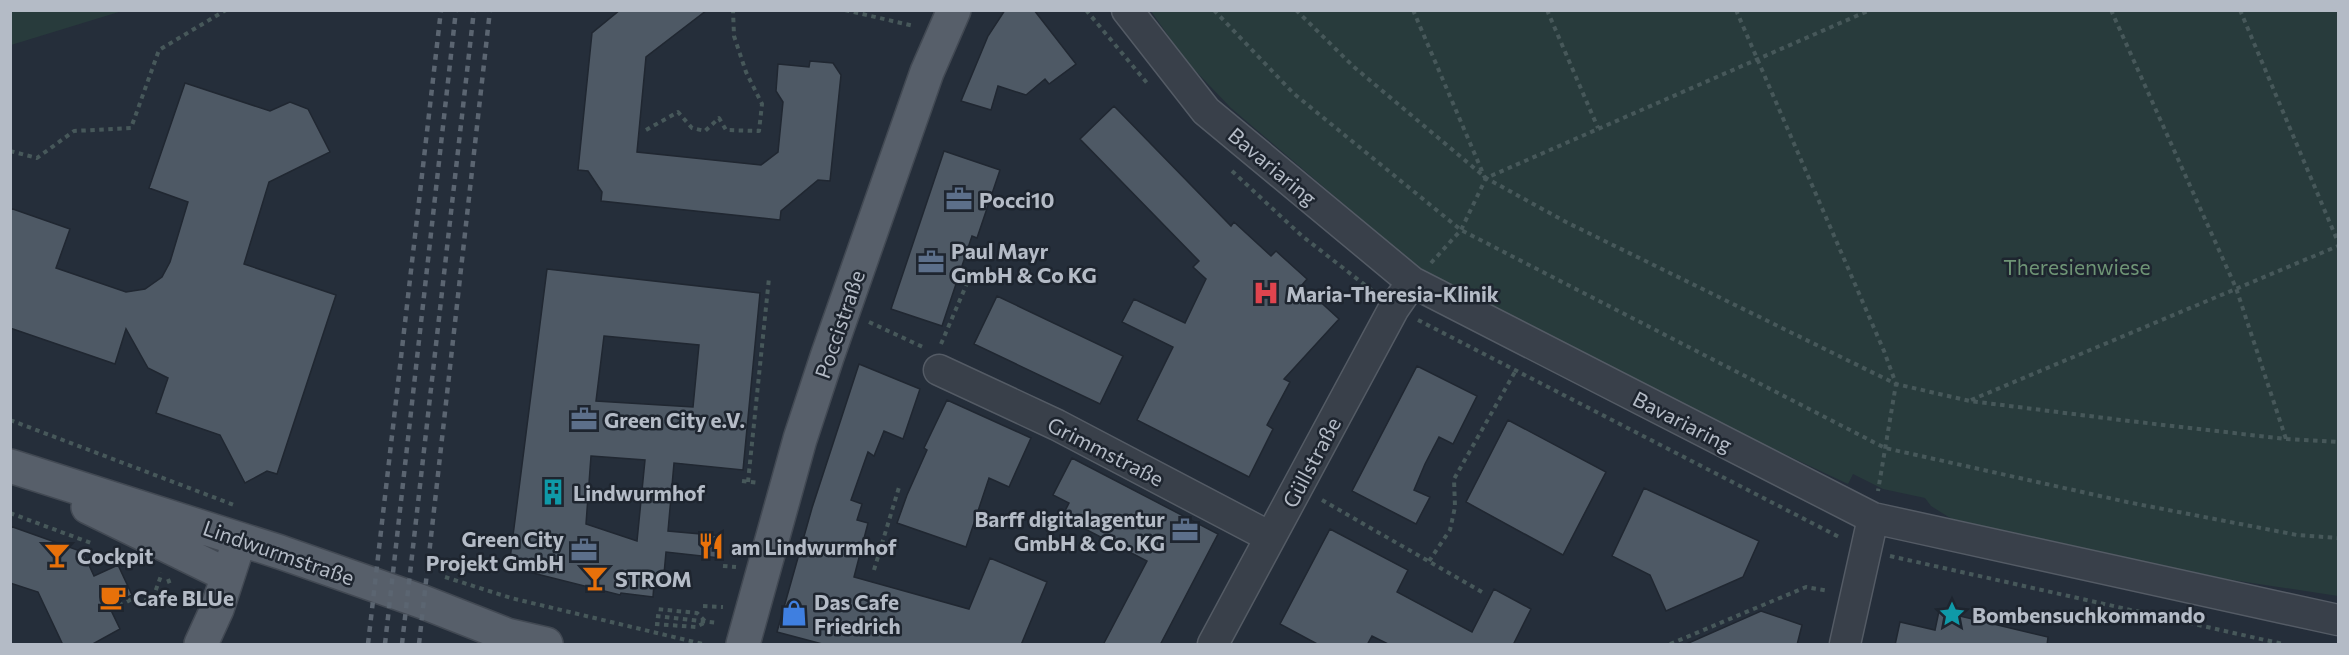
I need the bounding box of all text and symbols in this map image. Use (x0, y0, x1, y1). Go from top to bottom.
street label: Bavariaring (1224, 122, 1322, 210)
office icon: Pocci10 (944, 184, 974, 214)
place label: Pocci10 (979, 187, 1055, 212)
place label: Paul Mayr GmbH & Co KG (951, 238, 1097, 287)
office icon: Paul Mayr GmbH & Co KG (916, 247, 946, 277)
park label: Theresienwiese (2003, 254, 2151, 279)
street label: Poccistraße (809, 267, 869, 381)
hospital icon: Maria-Theresia-Klinik (1251, 278, 1281, 308)
place label: Maria-Theresia-Klinik (1286, 281, 1499, 306)
street label: Bavariaring (1629, 385, 1737, 457)
office icon: Green City e.V. (569, 404, 599, 434)
place label: Green City e.V. (604, 407, 745, 432)
street label: Grimmstraße (1044, 411, 1168, 491)
street label: Güllstraße (1277, 412, 1345, 512)
building icon: Lindwurmhof (538, 477, 568, 507)
place label: Lindwurmhof (573, 480, 705, 505)
place label: Barff digitalagentur GmbH & Co. KG (974, 506, 1165, 555)
street label: Lindwurmstraße (200, 514, 358, 590)
office icon: Barff digitalagentur GmbH & Co. KG (1170, 515, 1200, 545)
place label: Green City Projekt GmbH (426, 526, 564, 575)
restaurant icon: am Lindwurmhof (696, 531, 726, 561)
place label: am Lindwurmhof (731, 534, 897, 559)
office icon: Green City Projekt GmbH (569, 535, 599, 565)
bar icon: Cockpit (42, 540, 72, 570)
place label: Cockpit (77, 543, 153, 568)
bar icon: STROM (580, 563, 610, 593)
place label: STROM (615, 566, 692, 591)
cafe icon: Cafe BLUe (98, 582, 128, 612)
place label: Cafe BLUe (133, 585, 234, 610)
place label: Das Cafe Friedrich (814, 589, 901, 638)
shop icon: Das Cafe Friedrich (779, 598, 809, 628)
place icon: Bombensuchkommando (1937, 599, 1967, 629)
place label: Bombensuchkommando (1972, 602, 2205, 627)

